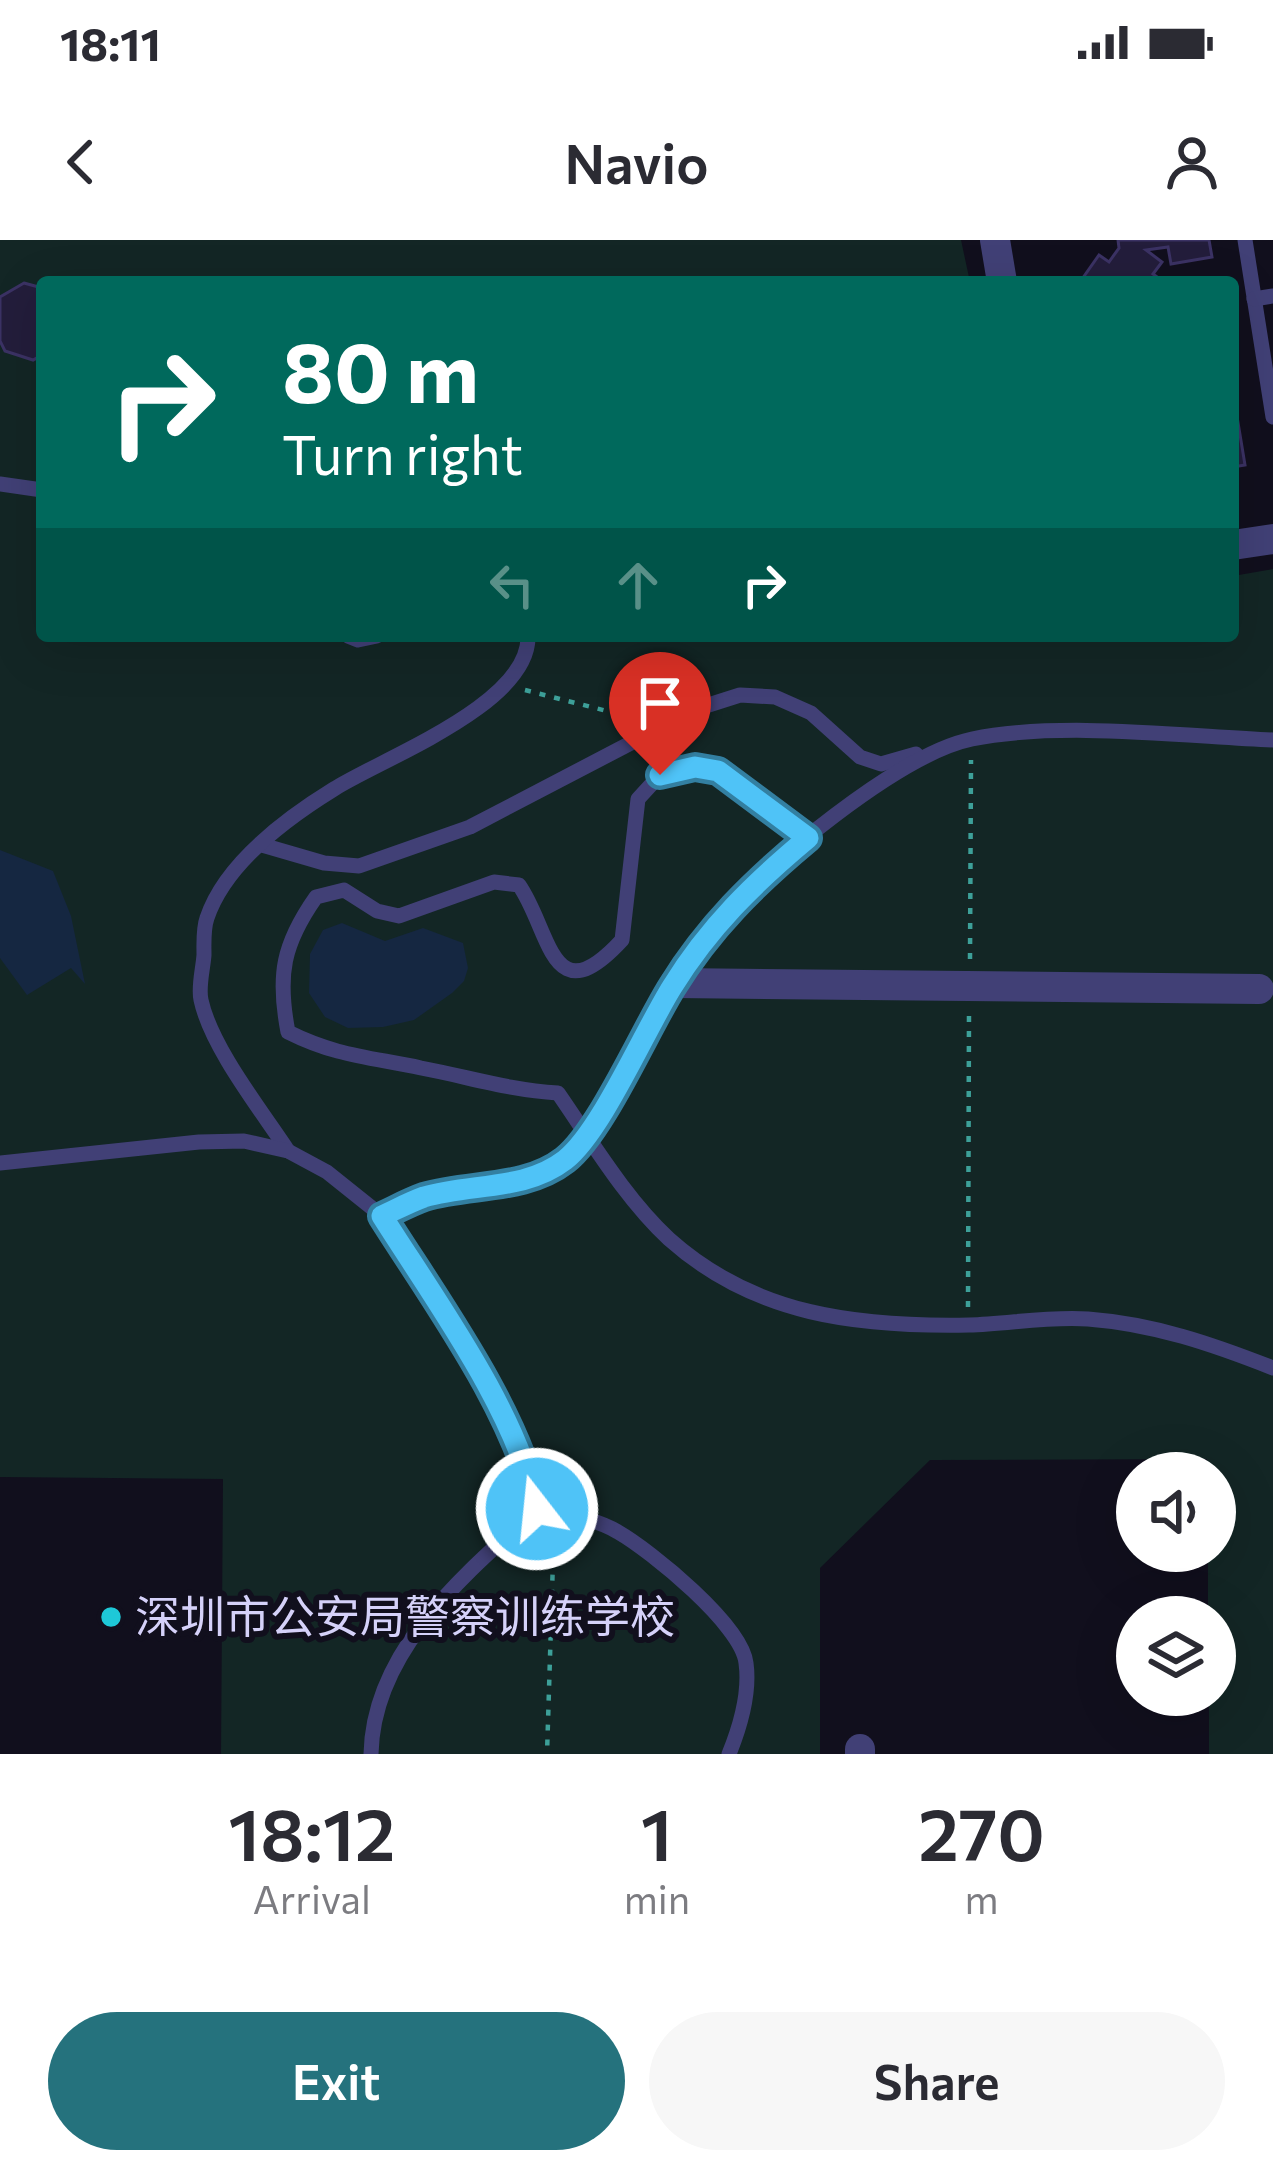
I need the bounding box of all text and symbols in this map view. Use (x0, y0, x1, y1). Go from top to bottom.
text: 18:11 (60, 15, 161, 70)
icon: back (48, 129, 114, 195)
text: Navio (564, 129, 709, 195)
icon: person (1159, 129, 1225, 195)
text: 80 m (282, 318, 479, 420)
icon: right (84, 324, 240, 480)
text: Turn right (282, 420, 523, 486)
icon: left (479, 552, 545, 618)
icon: ahead (605, 552, 671, 618)
icon: right (731, 552, 797, 618)
pin (609, 652, 711, 775)
icon: arrive (627, 670, 693, 736)
position arrow (474, 1446, 600, 1572)
map controls (1116, 1452, 1236, 1716)
button: sound (1116, 1452, 1236, 1572)
place label: 深圳市公安局警察训练学校 (135, 1587, 675, 1642)
button: layers (1116, 1596, 1236, 1716)
marker: 深圳市公安局警察训练学校 (98, 1604, 124, 1630)
text: 18:12 (228, 1788, 395, 1876)
text: 1 (641, 1788, 673, 1876)
text: 270 (918, 1788, 1045, 1876)
text: Arrival (253, 1874, 371, 1922)
text: min (624, 1874, 690, 1922)
text: m (964, 1874, 999, 1922)
button: Exit (48, 2012, 625, 2150)
button: Share (649, 2012, 1225, 2150)

